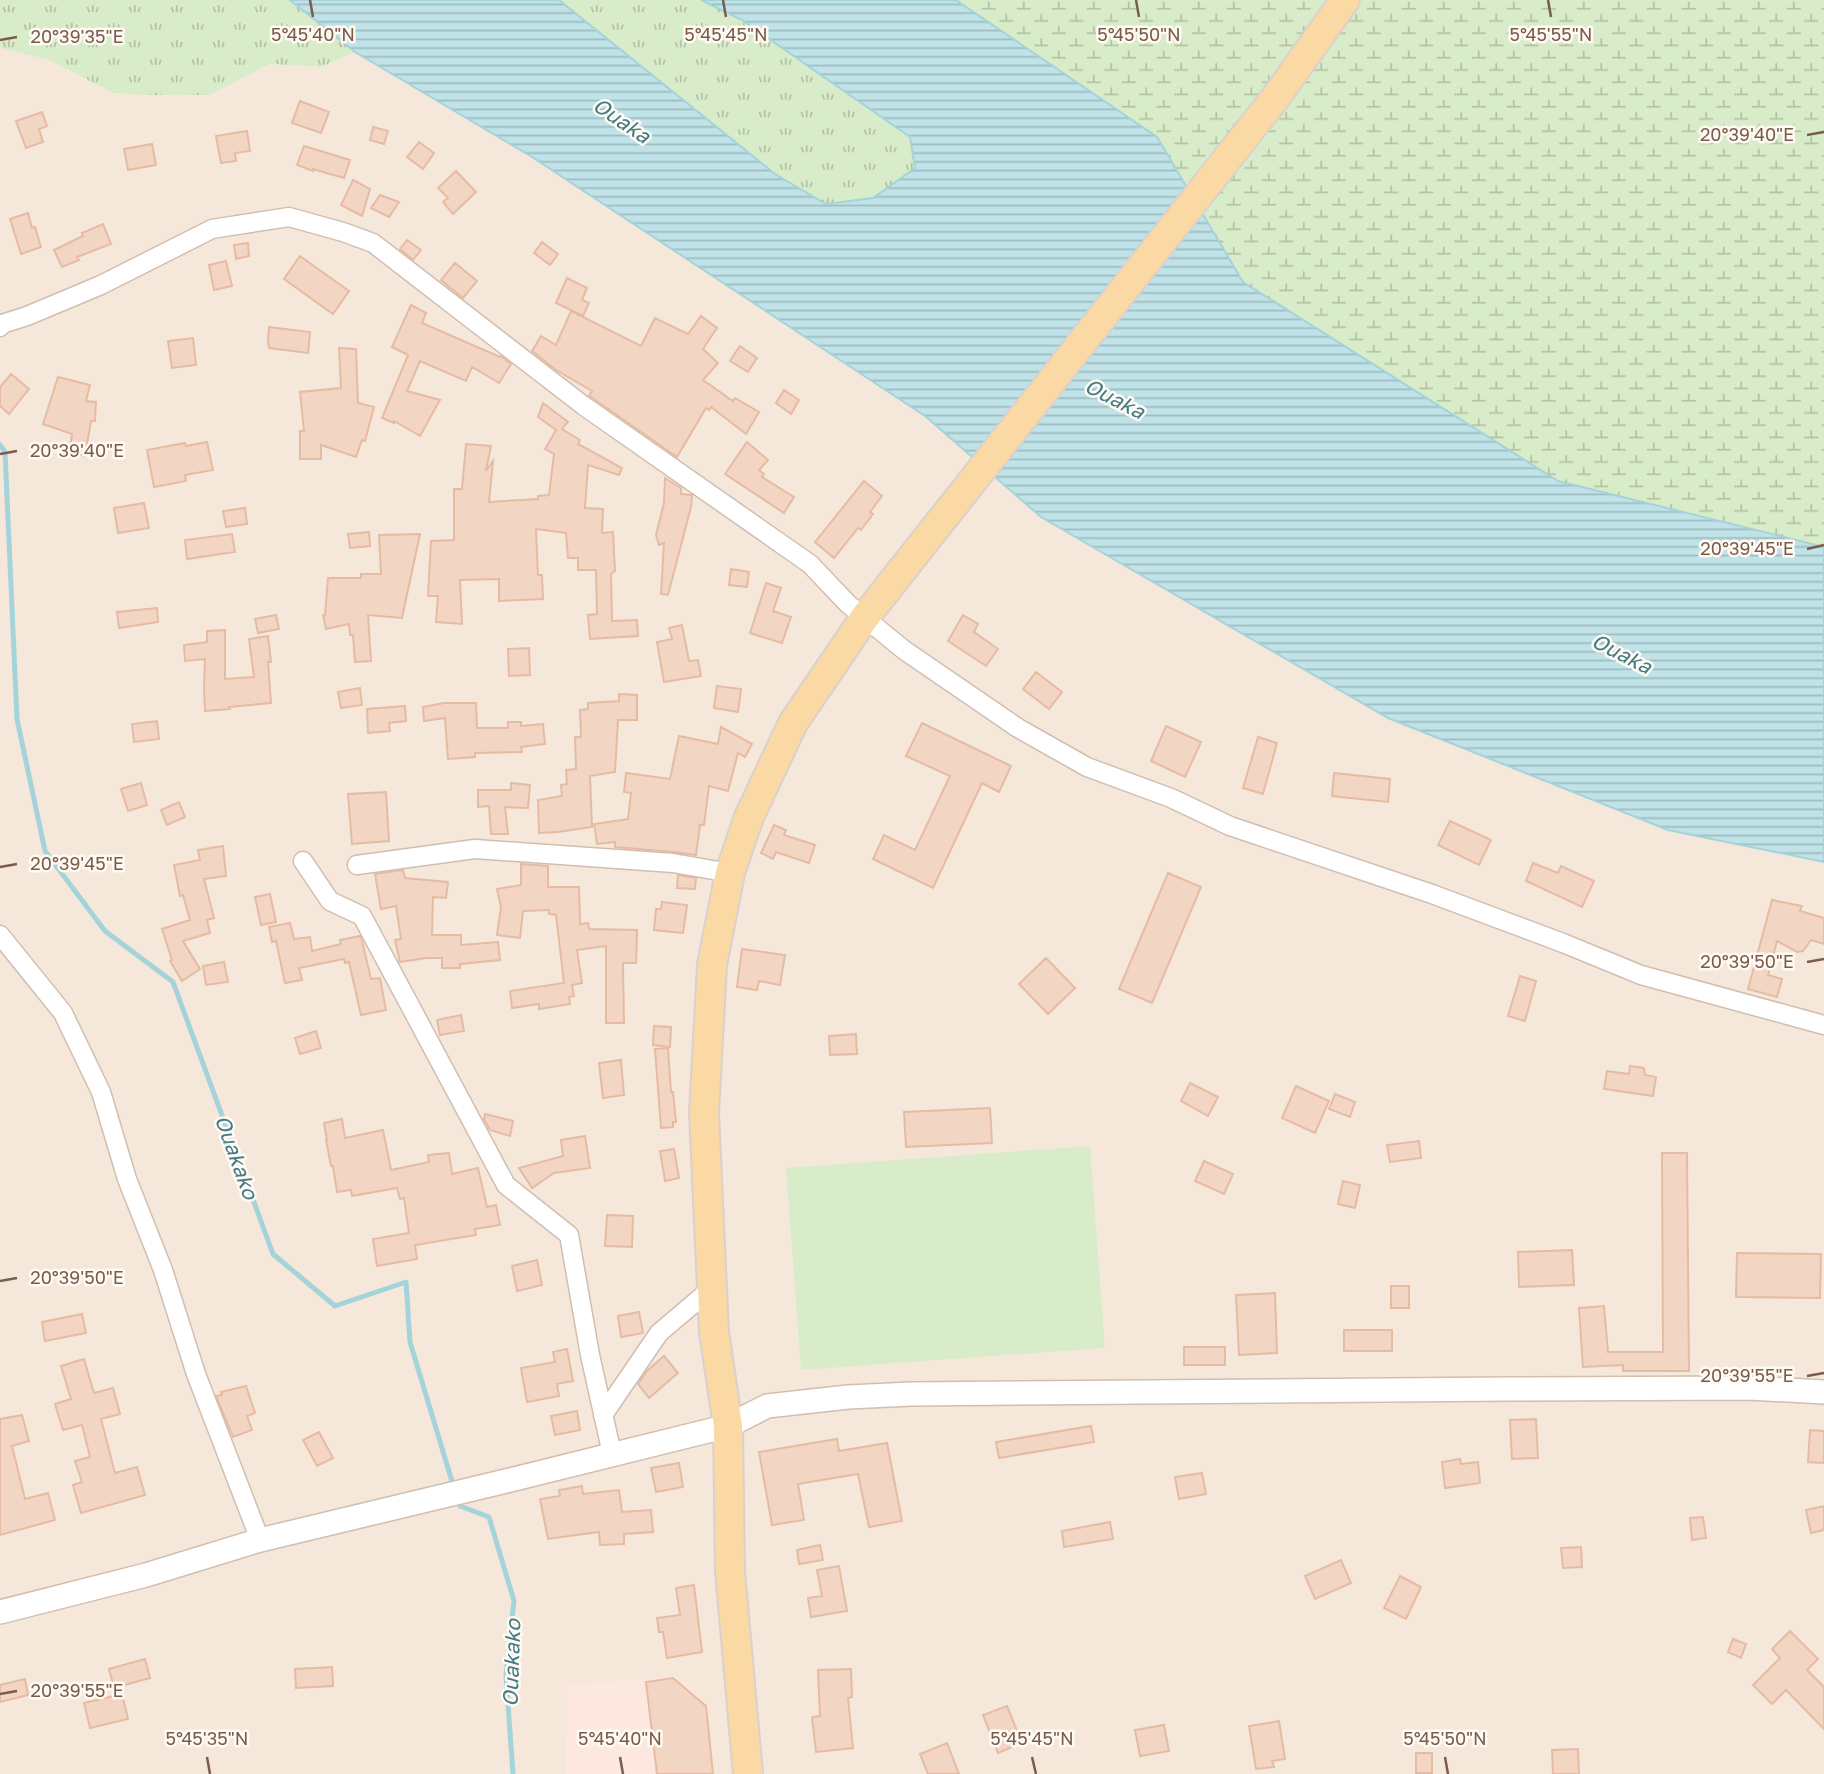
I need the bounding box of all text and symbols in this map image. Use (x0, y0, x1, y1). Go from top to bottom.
text: 5°45'40"N (271, 23, 355, 45)
text: 5°45'45"N (684, 23, 768, 45)
text: 5°45'50"N (1097, 23, 1181, 45)
text: 5°45'55"N (1510, 23, 1592, 45)
text: 20°39'35"E (31, 25, 123, 47)
water label: Ouaka (588, 91, 657, 149)
text: 20°39'40"E (1700, 123, 1794, 145)
water label: Ouaka (1081, 372, 1150, 425)
text: 20°39'40"E (30, 439, 124, 461)
text: 20°39'45"E (1700, 537, 1794, 559)
water label: Ouaka (1588, 627, 1657, 680)
text: 20°39'45"E (30, 852, 124, 874)
text: 20°39'50"E (1700, 950, 1794, 972)
water label: Ouakako (210, 1111, 265, 1204)
text: 20°39'50"E (30, 1266, 124, 1288)
text: 20°39'55"E (1701, 1364, 1793, 1386)
water label: Ouakako (496, 1617, 526, 1707)
text: 20°39'55"E (31, 1679, 123, 1701)
text: 5°45'35"N (166, 1727, 248, 1749)
text: 5°45'40"N (578, 1727, 662, 1749)
text: 5°45'45"N (990, 1727, 1074, 1749)
text: 5°45'50"N (1403, 1727, 1487, 1749)

